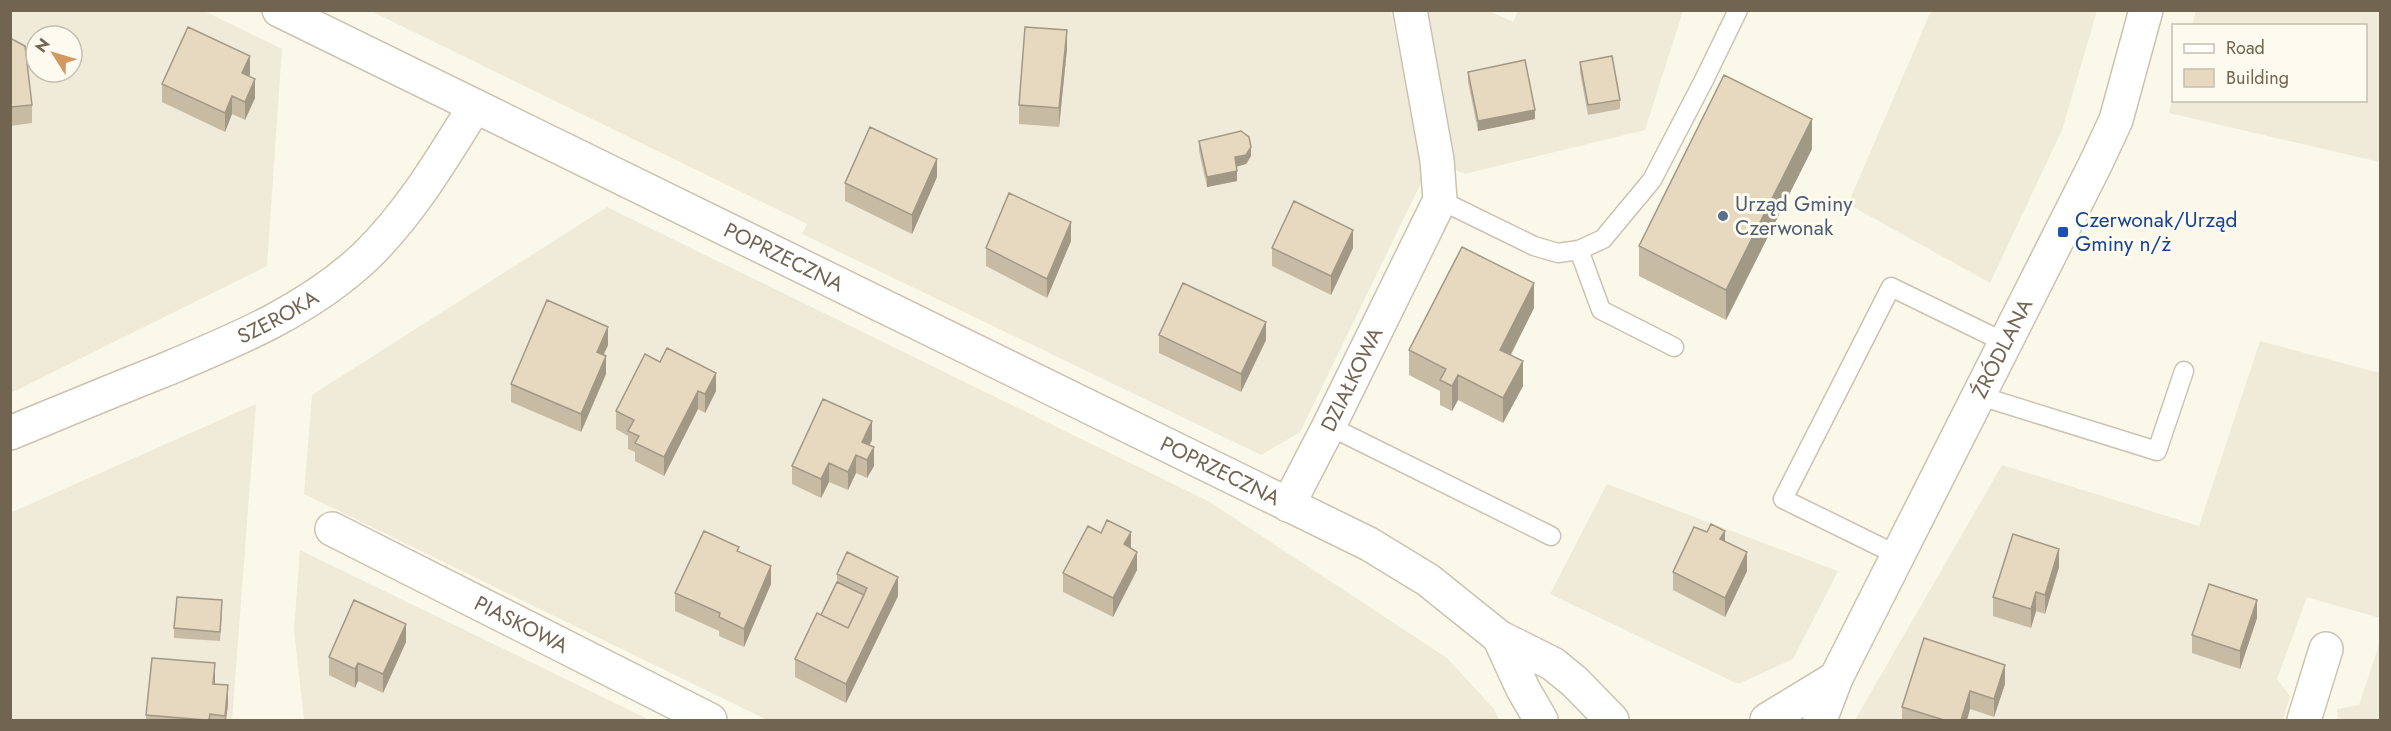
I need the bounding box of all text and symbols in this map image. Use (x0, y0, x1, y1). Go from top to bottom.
north arrow (24, 24, 84, 84)
legend (2172, 24, 2367, 102)
text: N (29, 33, 55, 57)
text: Road (2226, 35, 2265, 61)
text: Building (2226, 65, 2289, 91)
place label: Urząd Gminy Czerwonak (1735, 189, 1853, 243)
place label: Czerwonak/Urząd Gminy n/ż (2075, 205, 2237, 259)
marker: Urząd Gminy Czerwonak (1716, 209, 1730, 223)
street label: POPRZECZNA (719, 215, 849, 299)
marker: Czerwonak/Urząd Gminy n/ż (2056, 225, 2070, 239)
street label: SZEROKA (232, 283, 325, 351)
street label: ŹRÓDLANA (1965, 293, 2040, 404)
street label: DZIAŁKOWA (1314, 322, 1390, 437)
street label: POPRZECZNA (1155, 429, 1285, 513)
street label: PIASKOWA (469, 588, 573, 661)

